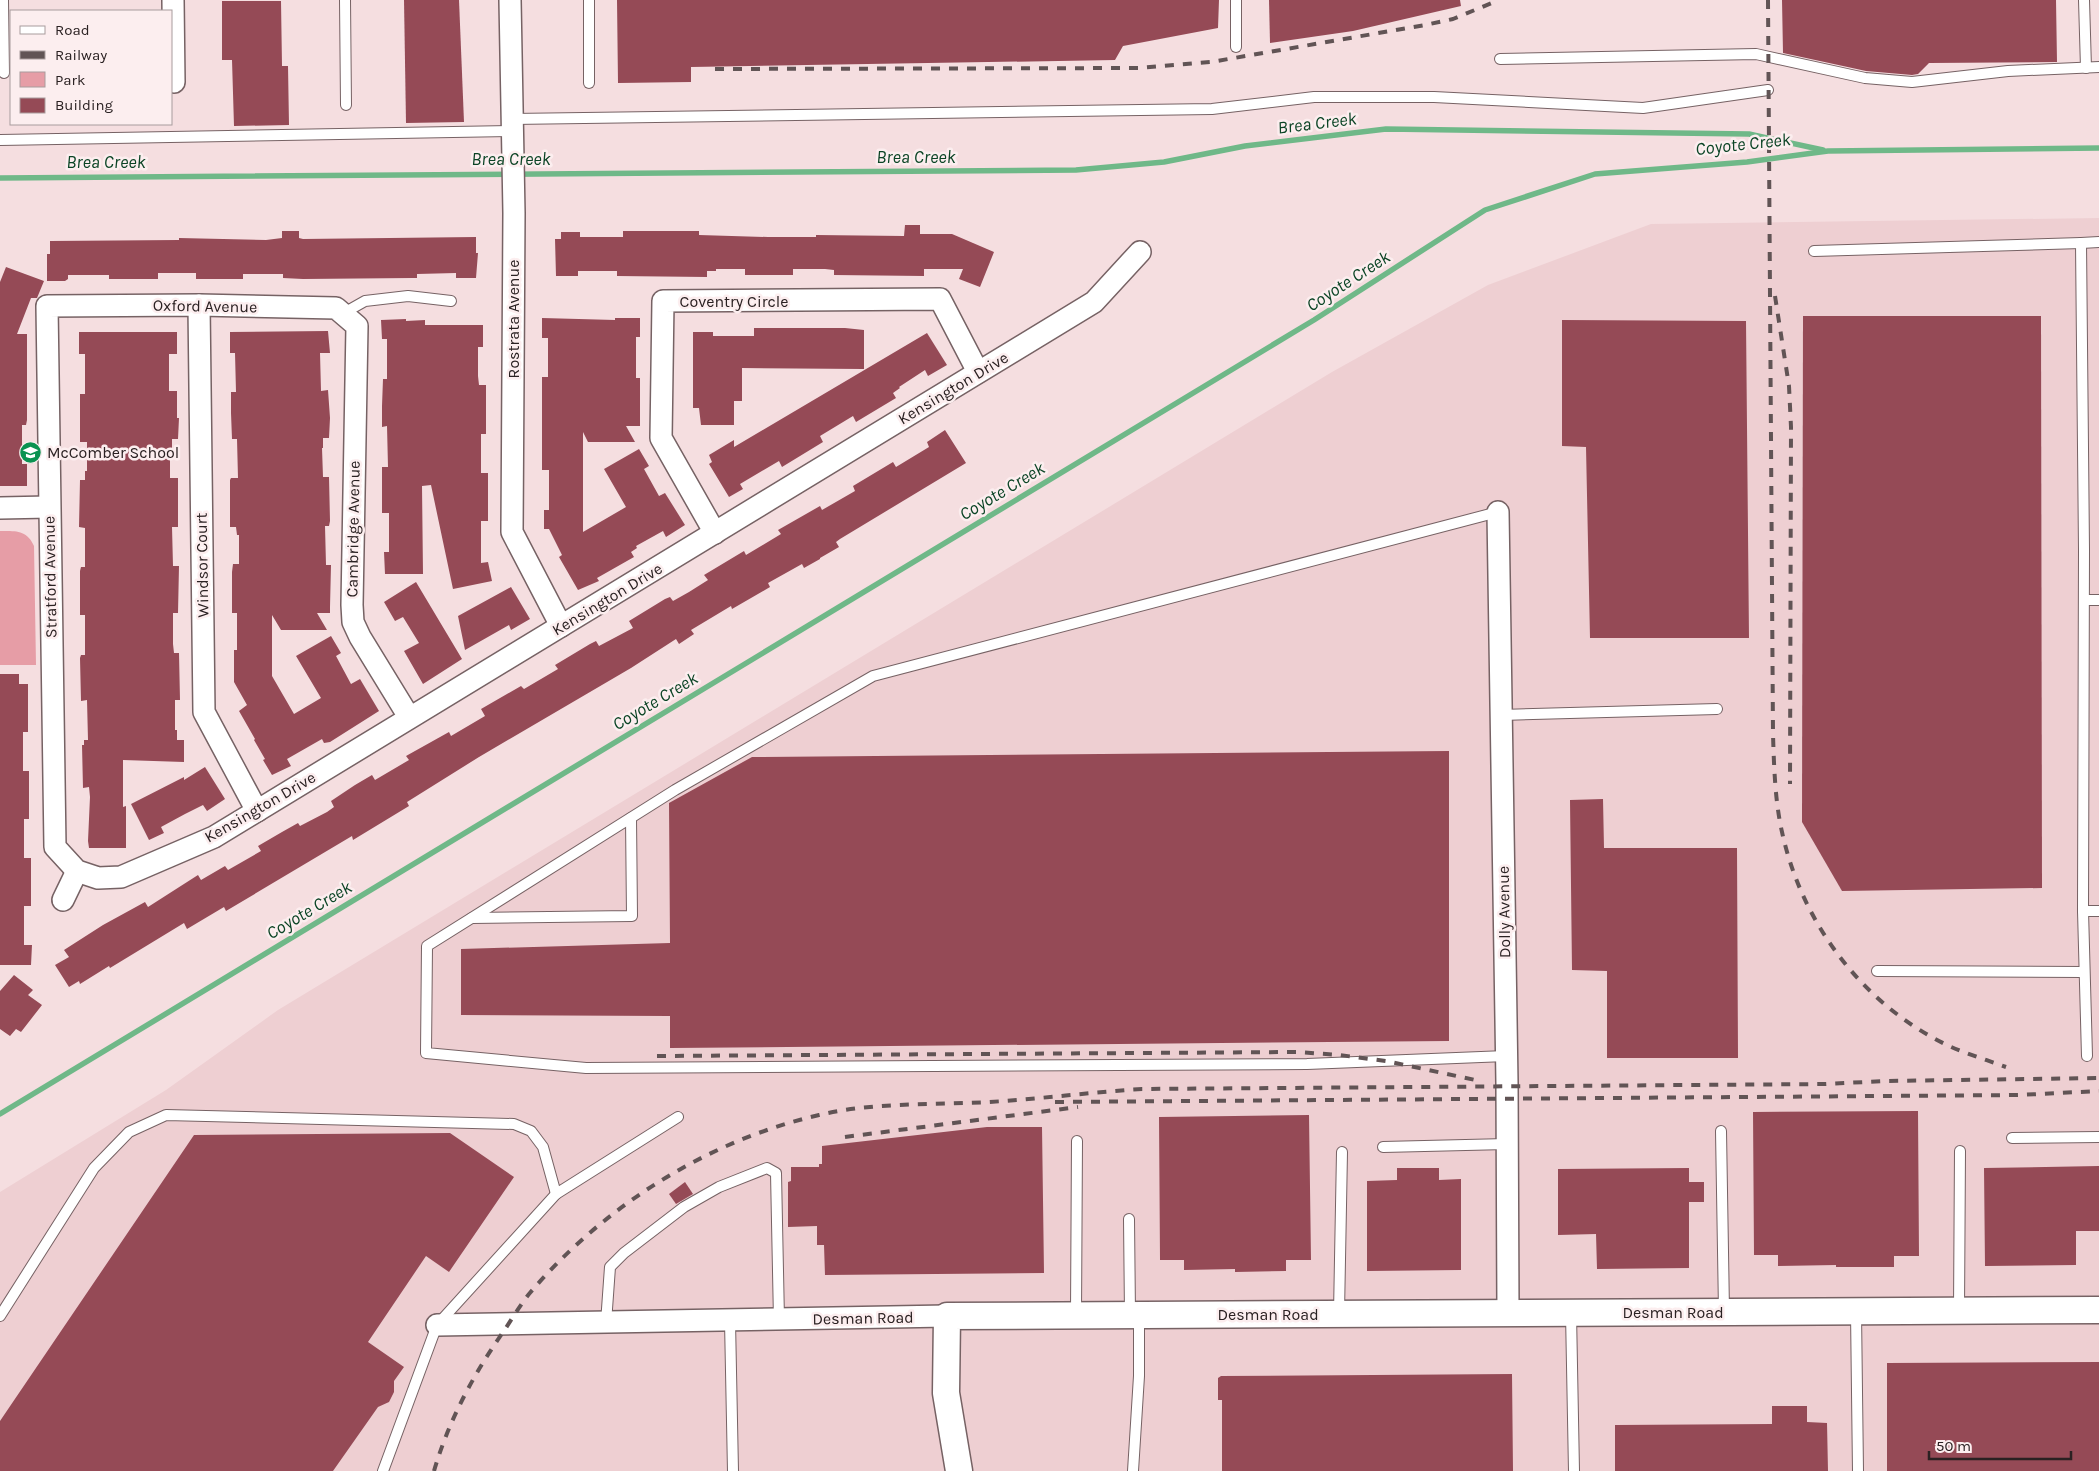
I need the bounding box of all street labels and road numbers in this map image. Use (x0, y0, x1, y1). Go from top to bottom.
street label: Rostrata Avenue (504, 260, 523, 378)
street label: Coventry Circle (680, 292, 788, 311)
street label: Oxford Avenue (153, 296, 257, 316)
street label: Kensington Drive (895, 348, 1011, 428)
street label: Cambridge Avenue (342, 460, 364, 598)
street label: Windsor Court (192, 512, 212, 618)
street label: Stratford Avenue (39, 516, 61, 638)
street label: Kensington Drive (549, 559, 665, 639)
street label: Kensington Drive (201, 768, 319, 846)
street label: Dolly Avenue (1494, 866, 1514, 958)
street label: Desman Road (1622, 1303, 1724, 1322)
street label: Desman Road (1217, 1305, 1319, 1324)
street label: Desman Road (812, 1308, 914, 1328)

